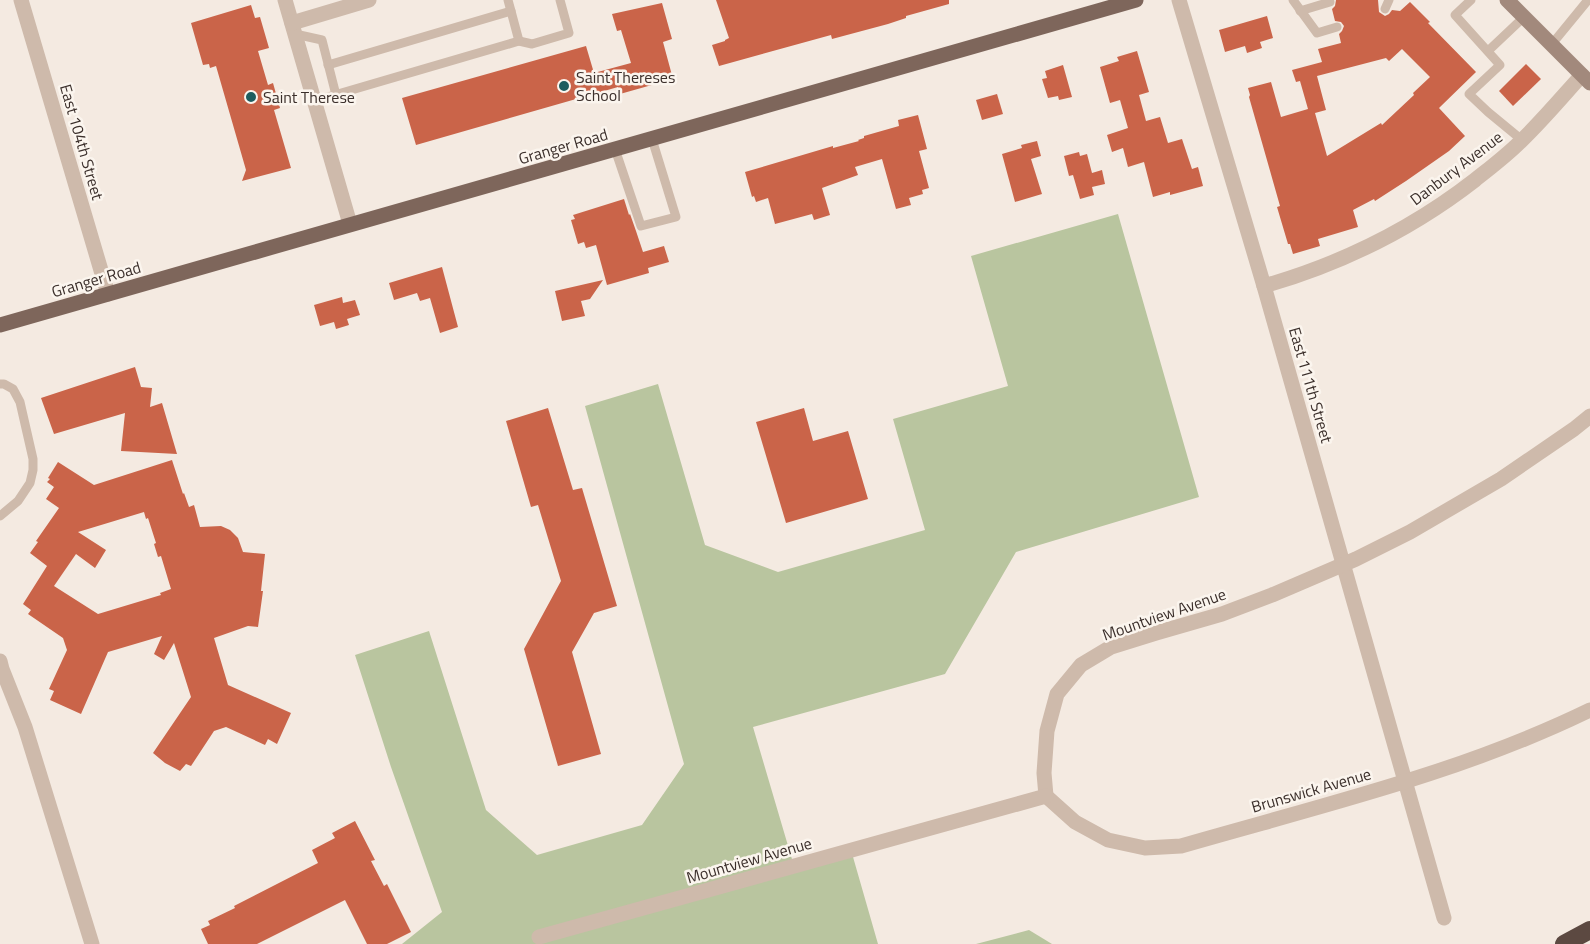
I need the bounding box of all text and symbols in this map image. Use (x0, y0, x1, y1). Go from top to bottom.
place label: Saint Thereses School (576, 65, 675, 107)
marker: Saint Thereses School (557, 79, 571, 93)
street label: East 104th Street (54, 81, 110, 203)
place label: Saint Therese (263, 85, 355, 109)
marker: Saint Therese (244, 90, 258, 104)
street label: Granger Road (515, 122, 611, 170)
street label: Danbury Avenue (1405, 125, 1507, 211)
street label: Granger Road (48, 255, 144, 303)
street label: East 111th Street (1283, 324, 1339, 446)
street label: Mountview Avenue (1099, 582, 1229, 646)
street label: Brunswick Avenue (1248, 761, 1374, 819)
street label: Mountview Avenue (683, 831, 815, 889)

